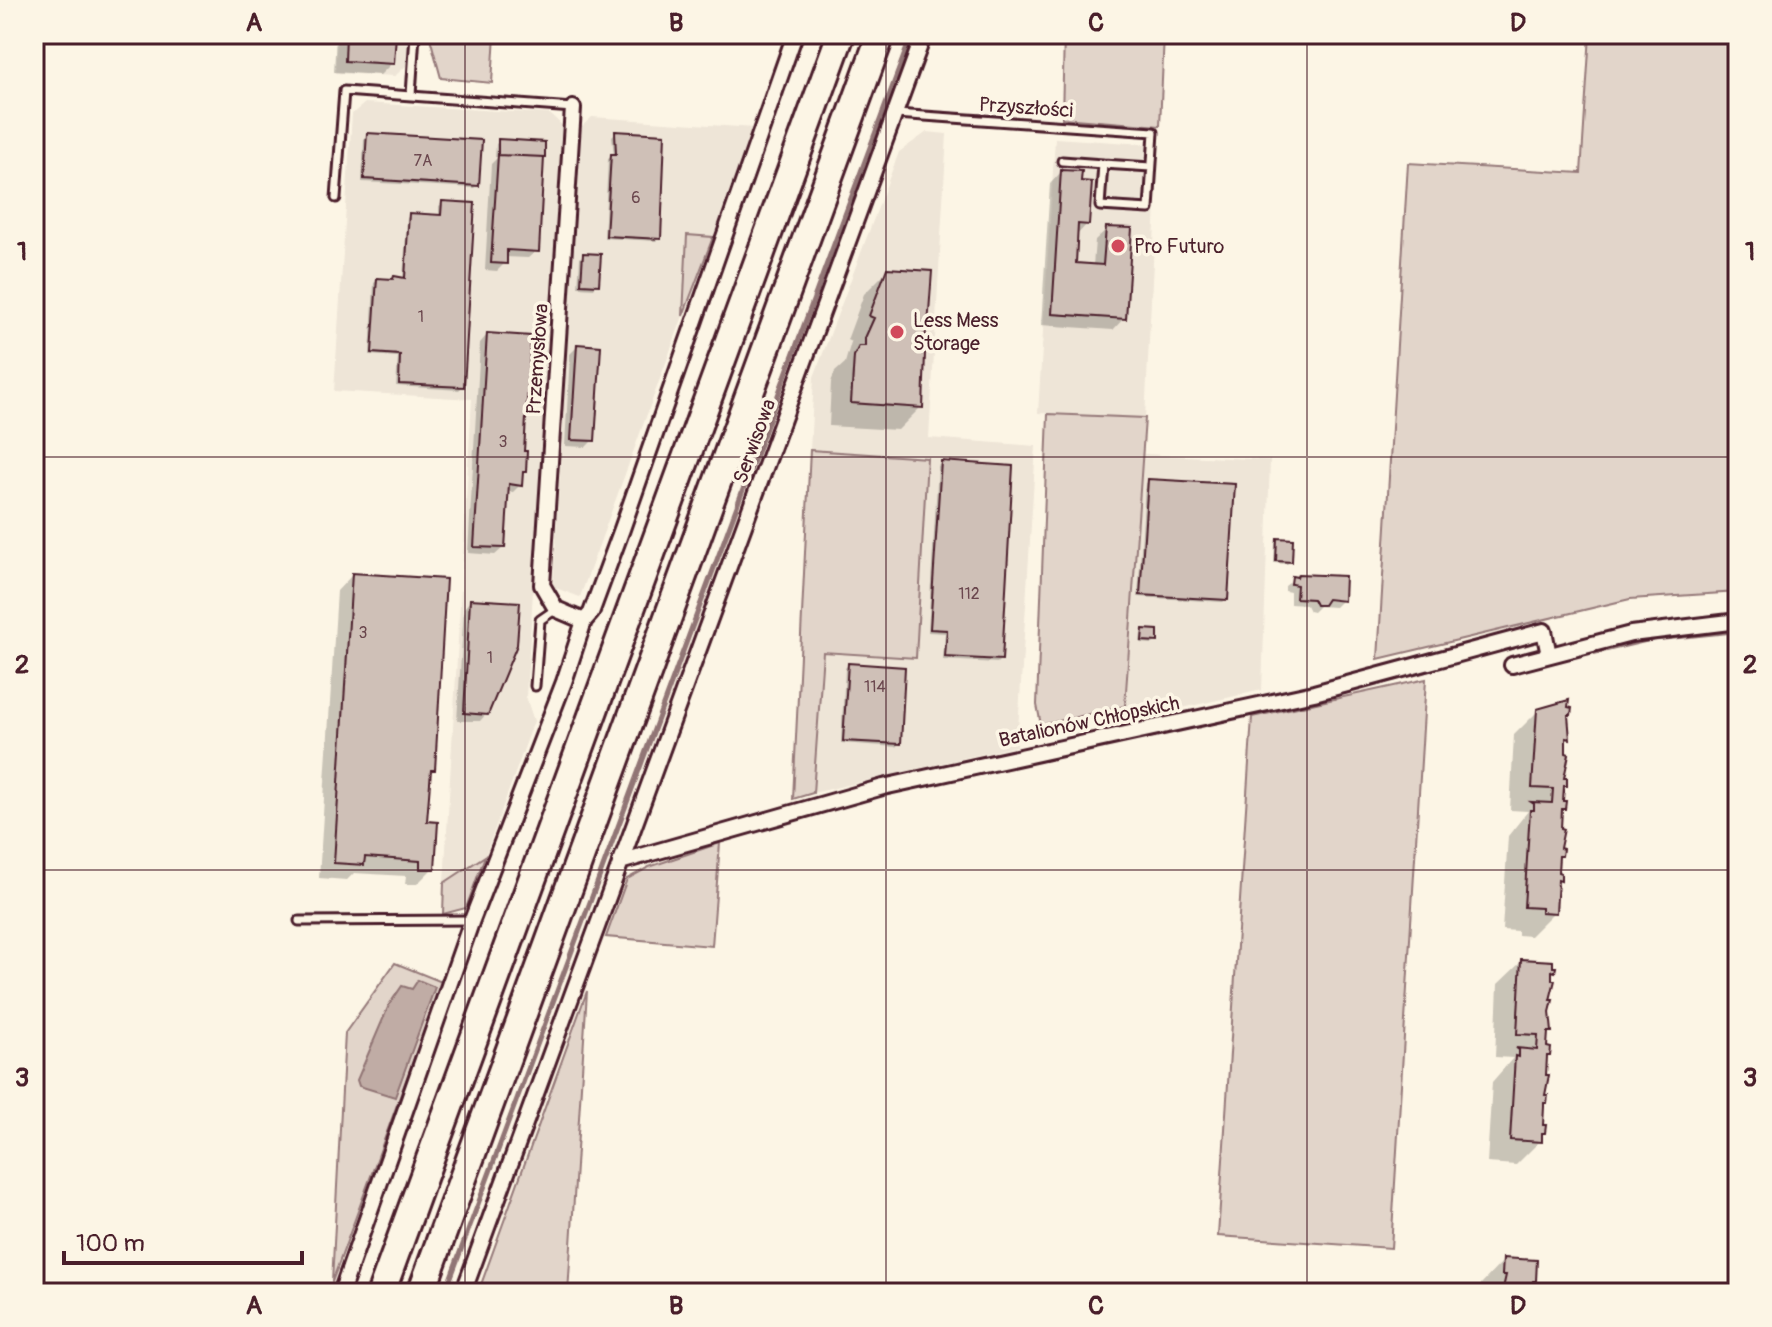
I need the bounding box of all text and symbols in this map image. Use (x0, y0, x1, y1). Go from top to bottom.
text: A (246, 7, 263, 39)
text: B (669, 7, 683, 39)
text: C (1088, 7, 1104, 39)
text: D (1510, 7, 1526, 39)
street label: Przyszłości (978, 92, 1074, 123)
house number: 7A (414, 151, 432, 171)
house number: 6 (631, 188, 641, 208)
place label: Pro Futuro (1134, 234, 1224, 259)
text: 1 (17, 236, 27, 268)
text: 1 (1745, 236, 1755, 268)
marker: Pro Futuro (1109, 237, 1127, 255)
street label: Przemysłowa (521, 303, 554, 415)
house number: 1 (418, 307, 424, 327)
place label: Less Mess Storage (913, 308, 999, 356)
marker: Less Mess Storage (888, 323, 906, 341)
street label: Serwisowa (728, 396, 781, 487)
house number: 3 (499, 432, 508, 452)
house number: 112 (958, 584, 980, 604)
house number: 3 (359, 623, 368, 643)
house number: 1 (487, 648, 493, 668)
text: 2 (15, 649, 29, 681)
text: 2 (1743, 649, 1757, 681)
house number: 114 (864, 677, 886, 697)
street label: Batalionów Chłopskich (997, 690, 1182, 753)
text: 3 (15, 1062, 29, 1094)
text: 3 (1743, 1062, 1757, 1094)
scale bar (64, 1215, 302, 1265)
text: 100 m (76, 1229, 145, 1258)
text: A (246, 1290, 263, 1322)
text: B (669, 1290, 683, 1322)
text: C (1088, 1290, 1104, 1322)
text: D (1510, 1290, 1526, 1322)

